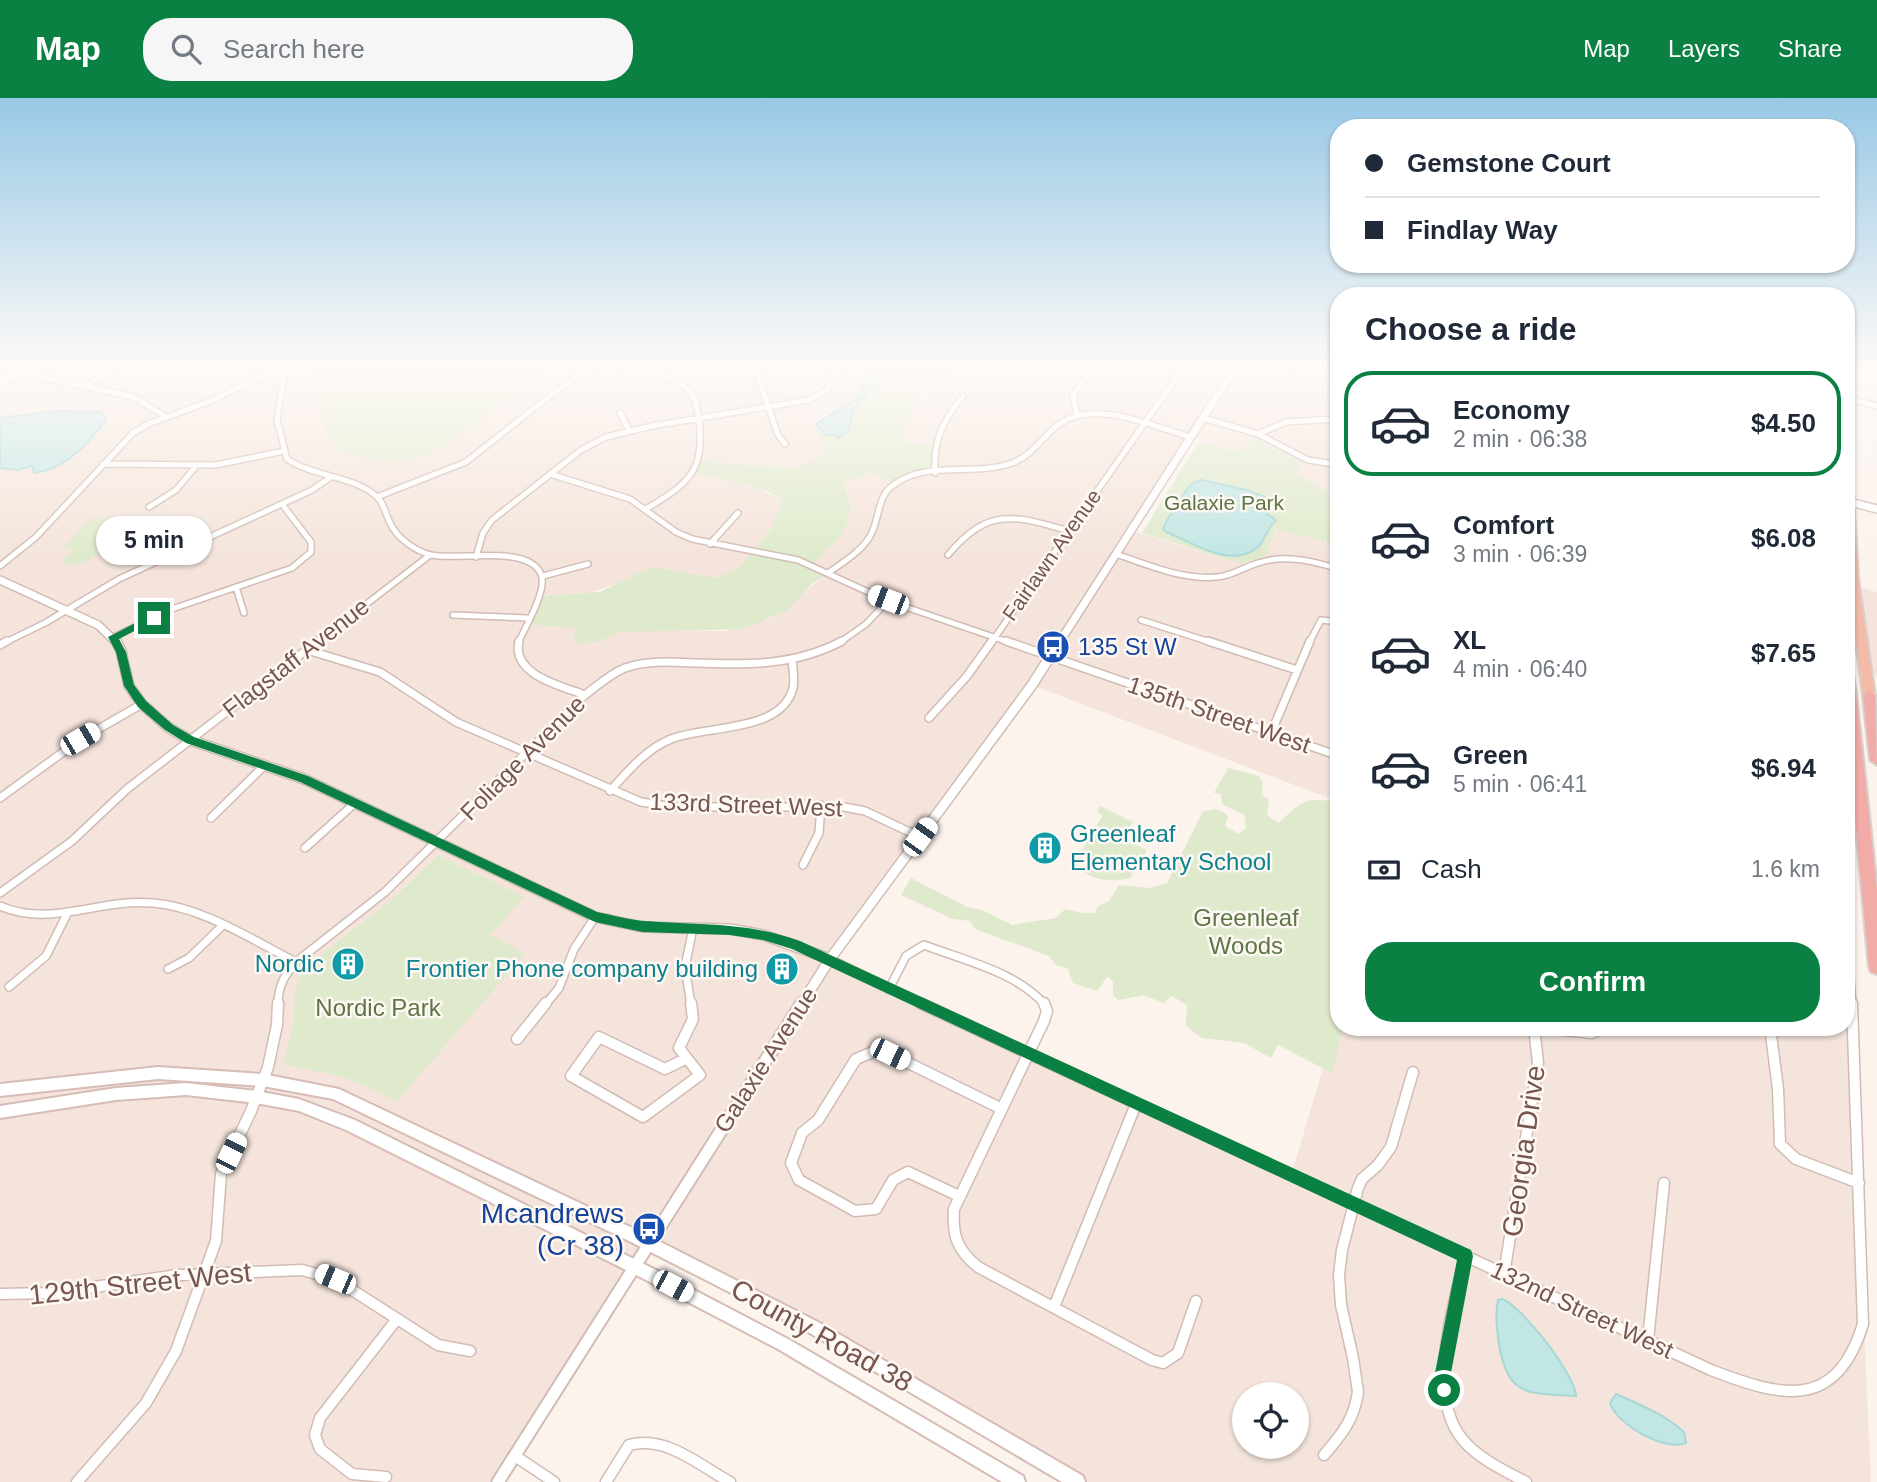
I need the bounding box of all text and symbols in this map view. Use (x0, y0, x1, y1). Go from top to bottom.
search box (143, 18, 633, 81)
text: Map (35, 30, 101, 67)
icon: search (167, 30, 205, 68)
text: Search here (223, 34, 365, 64)
text: Map (1583, 35, 1630, 62)
text: Layers (1668, 35, 1740, 62)
text: Share (1778, 35, 1842, 62)
text: Gemstone Court (1407, 148, 1611, 178)
text: Findlay Way (1407, 215, 1558, 245)
text: Choose a ride (1365, 311, 1577, 347)
icon: car (1369, 392, 1432, 455)
text: Economy (1453, 395, 1570, 425)
text: $4.50 (1751, 408, 1816, 438)
text: 2 min · 06:38 (1453, 426, 1587, 452)
street label: Fairlawn Avenue (998, 485, 1105, 625)
park label: Galaxie Park (1164, 491, 1285, 514)
icon: car (1369, 507, 1432, 570)
text: Comfort (1453, 510, 1554, 540)
callout: 5 min (96, 517, 212, 566)
text: $6.08 (1751, 523, 1816, 553)
text: 5 min (124, 527, 184, 553)
text: 3 min · 06:39 (1453, 541, 1587, 567)
car (865, 583, 912, 617)
street label: Flagstaff Avenue (217, 592, 374, 723)
route end (138, 602, 170, 634)
icon: car (1369, 622, 1432, 685)
text: XL (1453, 625, 1486, 655)
bus stop icon: 135 St W (1034, 628, 1072, 666)
place label: 135 St W (1078, 633, 1177, 660)
text: $7.65 (1751, 638, 1816, 668)
text: 4 min · 06:40 (1453, 656, 1587, 682)
street label: 135th Street West (1124, 671, 1314, 759)
street label: Foliage Avenue (455, 690, 591, 826)
car (57, 719, 104, 759)
icon: car (1369, 737, 1432, 800)
text: Green (1453, 740, 1528, 770)
text: $6.94 (1751, 753, 1816, 783)
text: 5 min · 06:41 (1453, 771, 1587, 797)
street label: 133rd Street West (649, 788, 843, 821)
car (900, 814, 941, 860)
place label: Greenleaf Elementary School (1070, 820, 1271, 875)
building icon: Greenleaf Elementary School (1026, 829, 1064, 867)
icon: cash (1365, 851, 1403, 889)
text: Cash (1421, 854, 1482, 884)
text: 1.6 km (1751, 856, 1820, 882)
park label: Greenleaf Woods (1193, 904, 1299, 959)
button: Confirm (1365, 942, 1820, 1022)
building icon: Nordic (329, 945, 367, 983)
place label: Nordic (255, 950, 324, 977)
building icon: Frontier Phone company building (763, 950, 801, 988)
place label: Frontier Phone company building (406, 955, 758, 982)
street label: Galaxie Avenue (709, 982, 823, 1137)
park label: Nordic Park (315, 994, 442, 1021)
car (867, 1035, 914, 1073)
street label: Georgia Drive (1496, 1063, 1551, 1239)
car (213, 1130, 250, 1176)
place label: Mcandrews (Cr 38) (481, 1198, 624, 1261)
bus stop icon: Mcandrews (Cr 38) (630, 1210, 668, 1248)
street label: 132nd Street West (1487, 1255, 1678, 1364)
street label: 129th Street West (27, 1256, 253, 1311)
car (312, 1261, 359, 1297)
car (650, 1267, 697, 1305)
street label: County Road 38 (726, 1273, 918, 1398)
route start (1428, 1374, 1460, 1406)
map controls (1232, 1382, 1309, 1459)
button: locate (1232, 1382, 1309, 1459)

